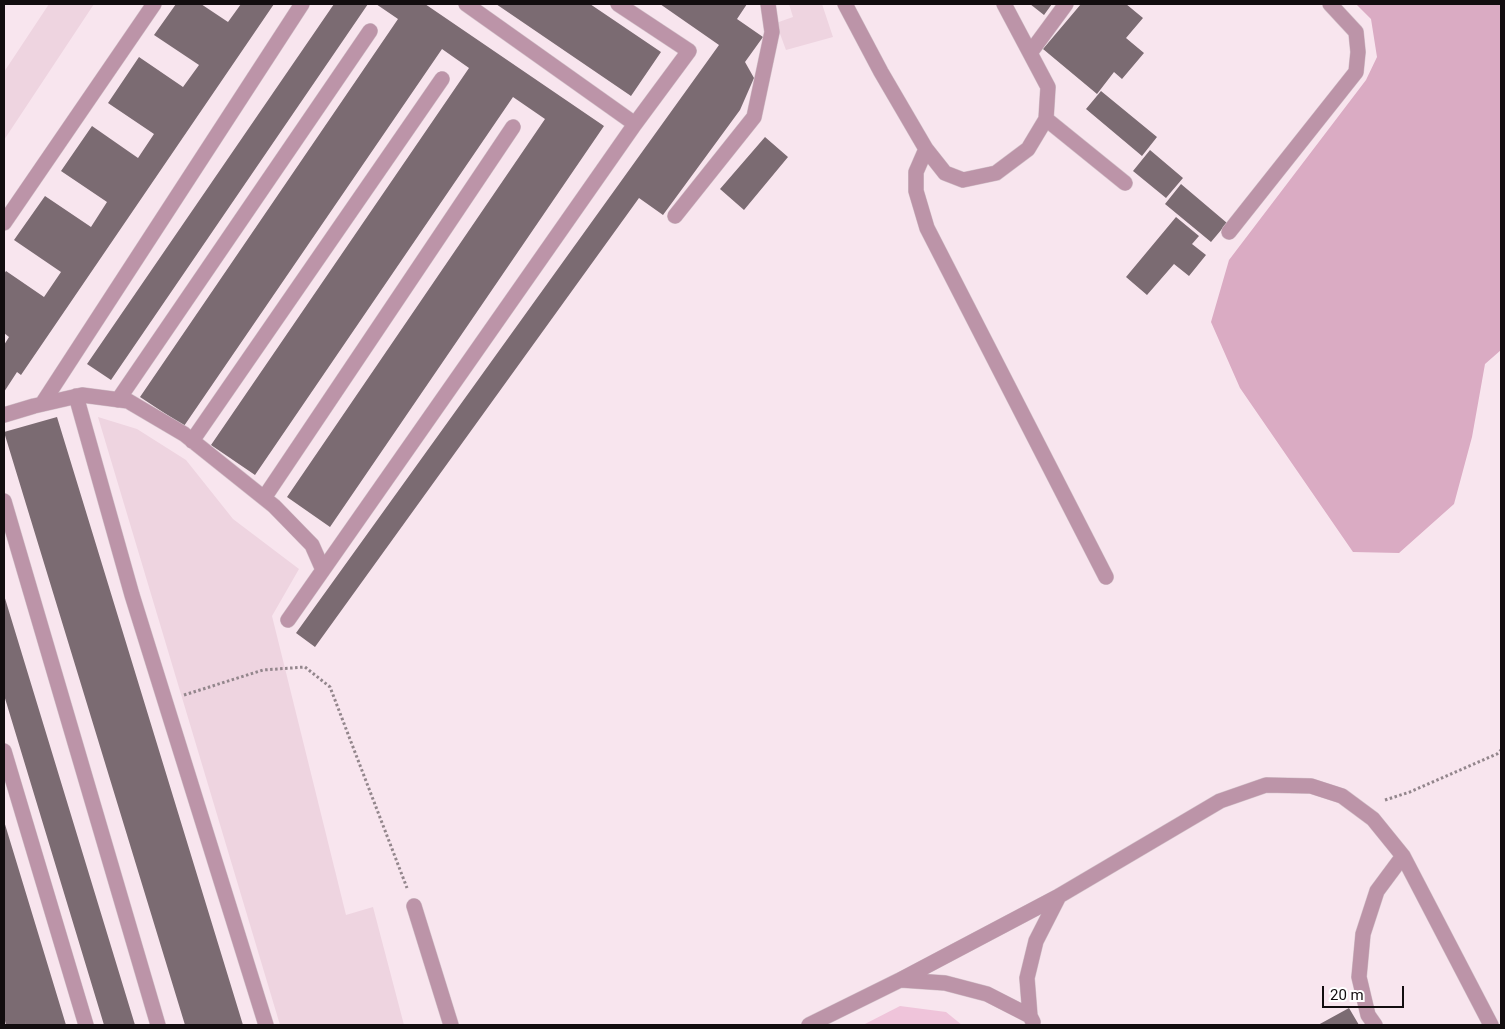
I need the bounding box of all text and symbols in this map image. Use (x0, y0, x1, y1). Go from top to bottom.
scale bar (1325, 976, 1408, 1008)
text: 20 m (1330, 986, 1364, 1004)

